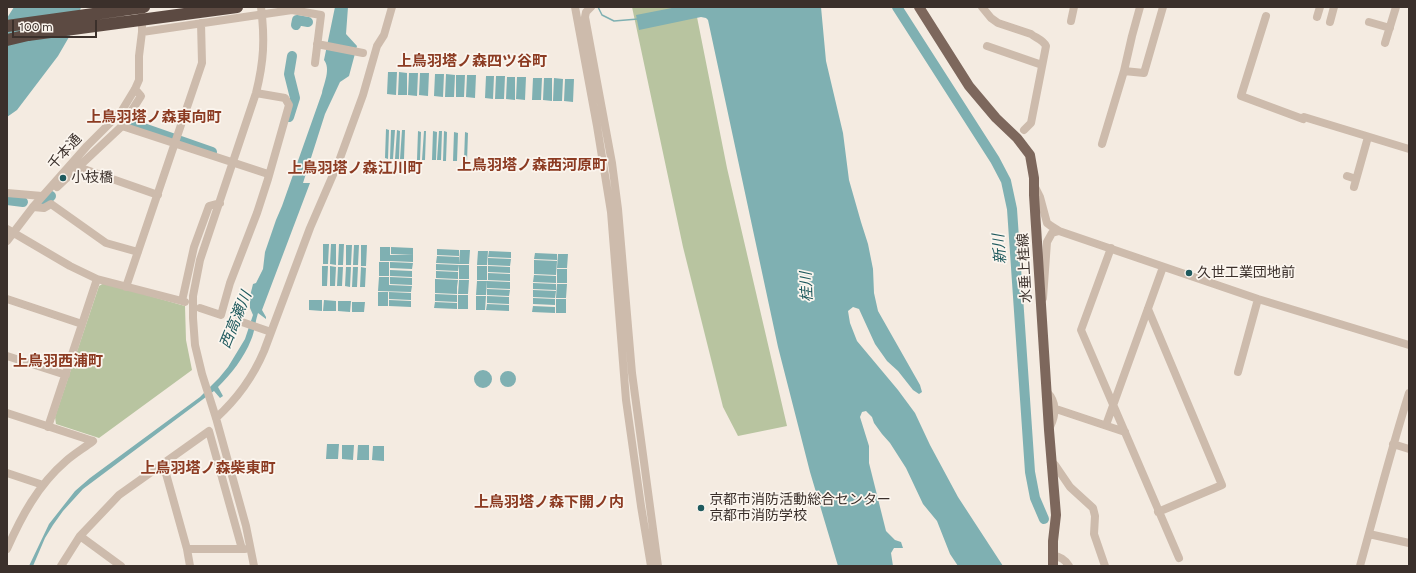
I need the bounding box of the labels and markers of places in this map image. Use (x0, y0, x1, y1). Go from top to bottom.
place label: 小枝橋 (71, 170, 113, 186)
marker: 小枝橋 (58, 173, 68, 183)
place label: 久世工業団地前 (1197, 265, 1295, 281)
marker: 久世工業団地前 (1184, 268, 1194, 278)
place label: 京都市消防活動総合センター 京都市消防学校 (709, 492, 891, 524)
marker: 京都市消防活動総合センター 京都市消防学校 (696, 503, 706, 513)

